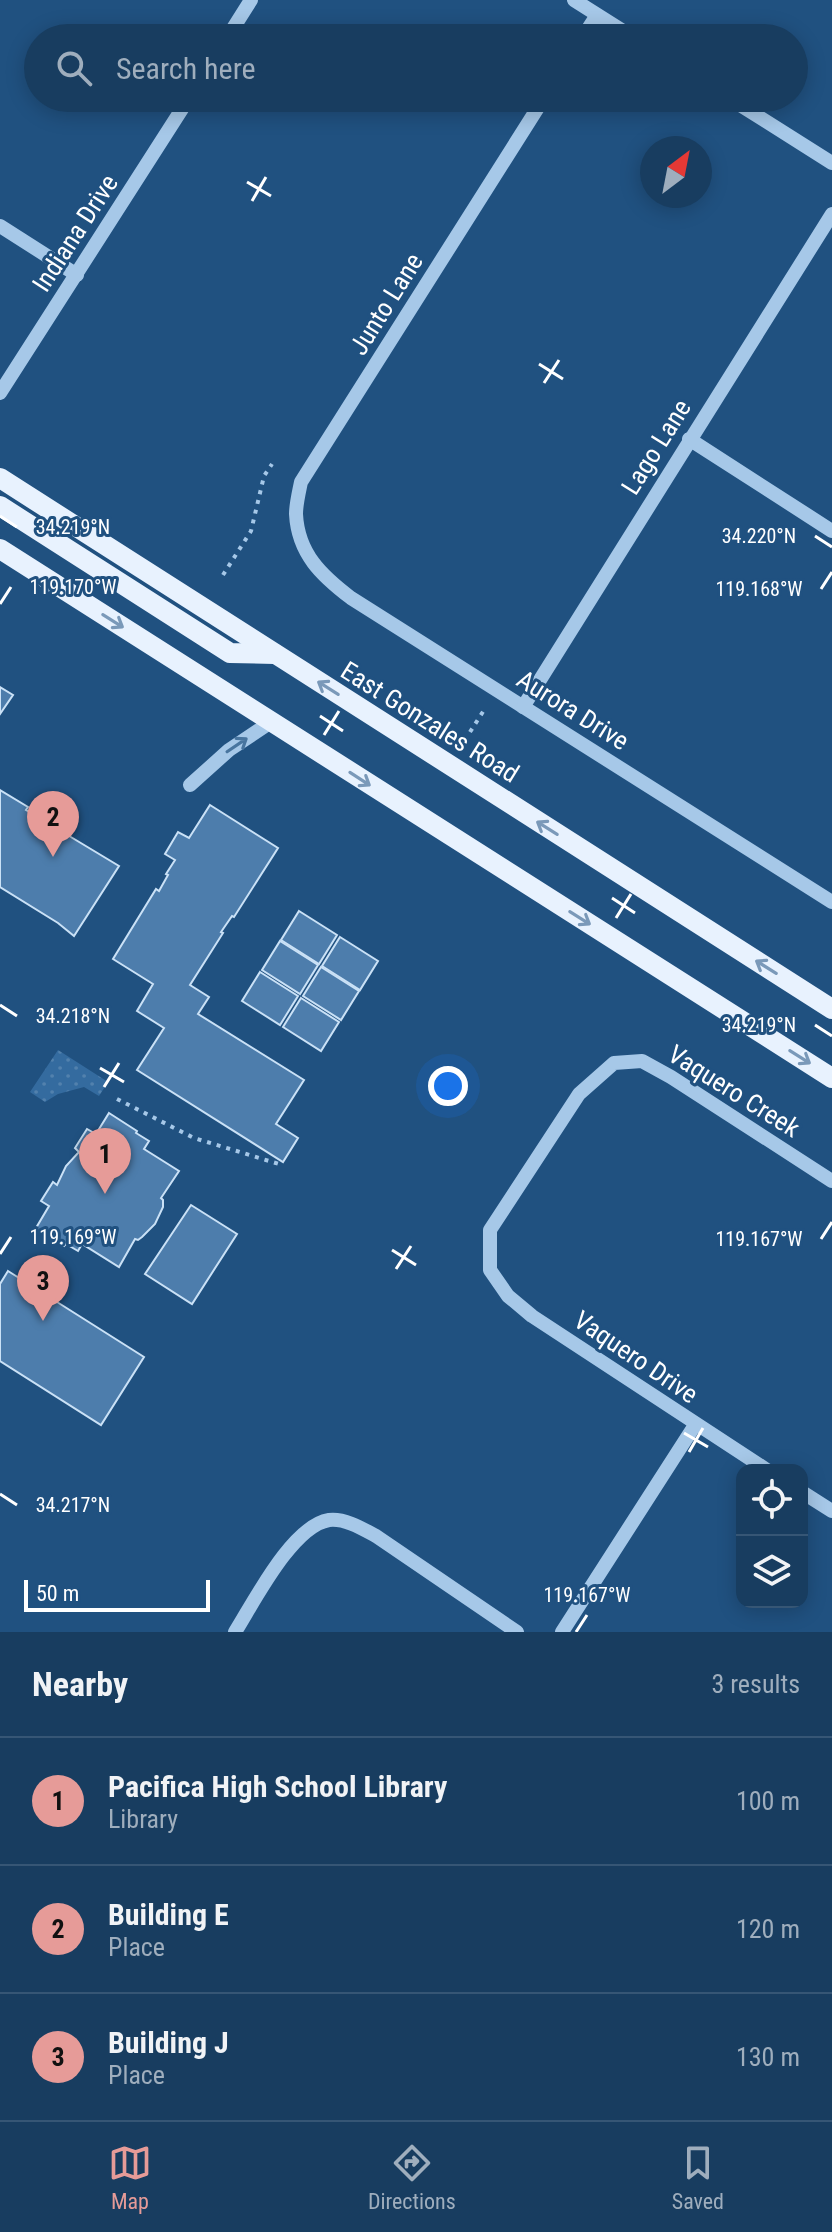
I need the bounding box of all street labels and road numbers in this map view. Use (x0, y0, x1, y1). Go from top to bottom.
street label: Indiana Drive (26, 169, 124, 297)
street label: Junto Lane (343, 248, 429, 360)
street label: Lago Lane (615, 394, 697, 500)
street label: East Gonzales Road (336, 655, 524, 789)
street label: Aurora Drive (512, 664, 634, 756)
street label: Vaquero Creek (663, 1039, 806, 1143)
street label: Vaquero Drive (568, 1305, 704, 1409)

